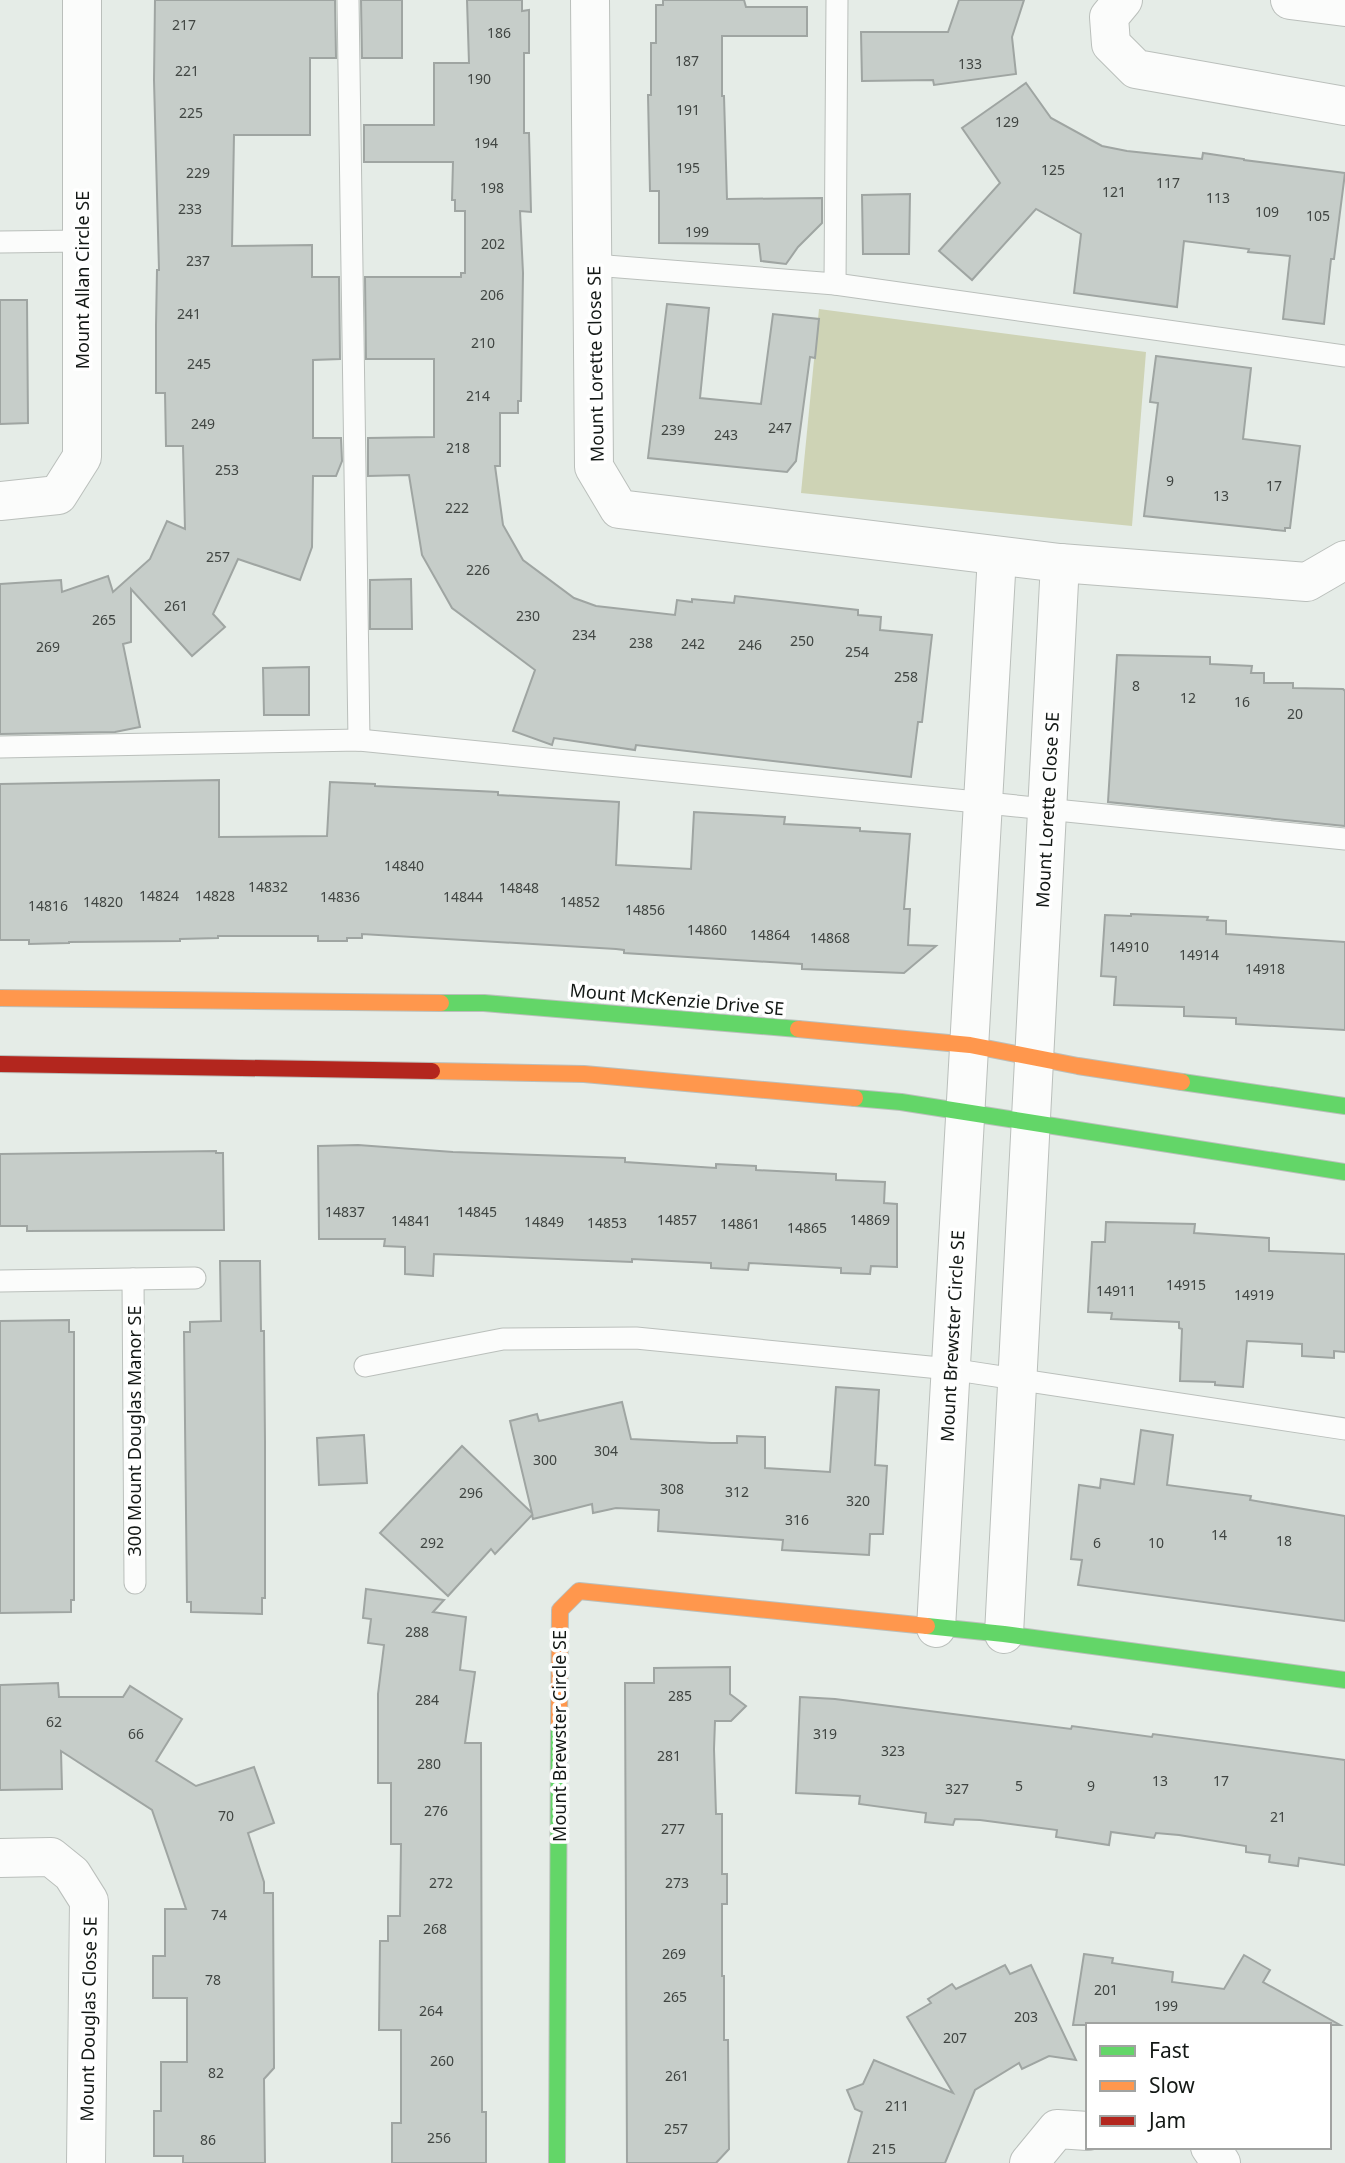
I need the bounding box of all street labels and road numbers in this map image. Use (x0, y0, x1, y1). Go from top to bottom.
street label: Mount Allan Circle SE (70, 191, 94, 369)
street label: Mount Lorette Close SE (581, 266, 609, 462)
street label: Mount Lorette Close SE (1030, 711, 1064, 909)
street label: Mount McKenzie Drive SE (569, 978, 785, 1020)
street label: Mount Brewster Circle SE (934, 1230, 970, 1442)
street label: 300 Mount Douglas Manor SE (122, 1306, 146, 1556)
street label: Mount Brewster Circle SE (547, 1630, 571, 1842)
street label: Mount Douglas Close SE (74, 1916, 102, 2122)

